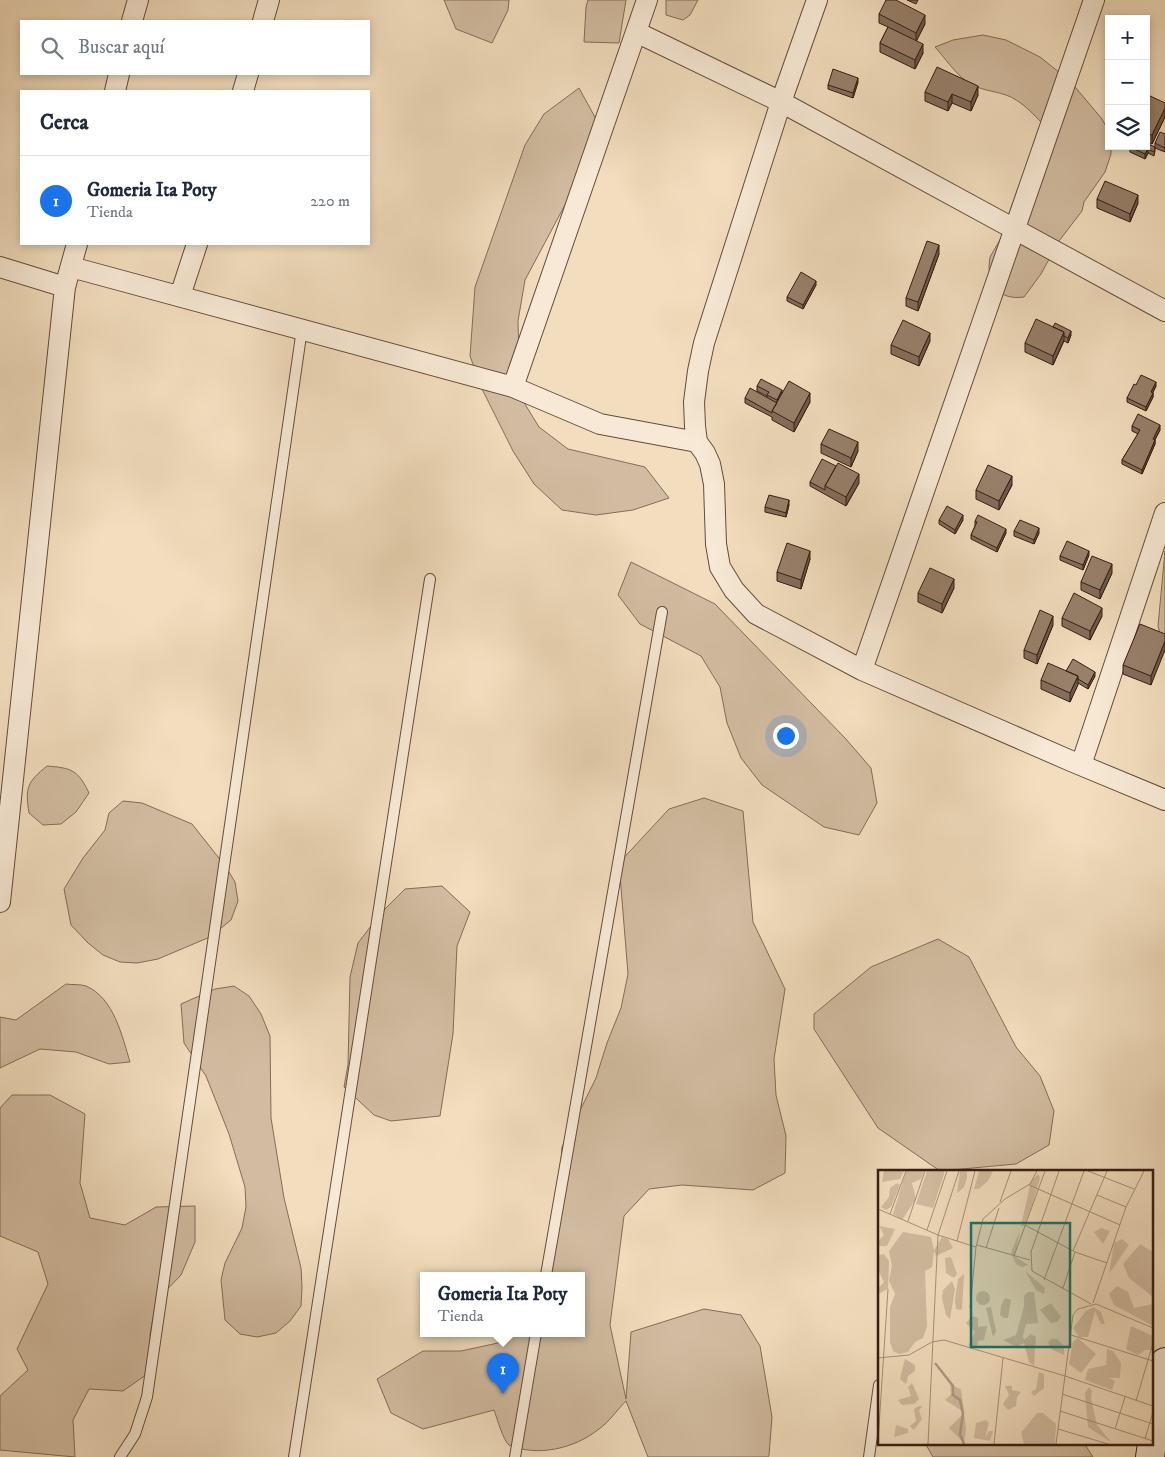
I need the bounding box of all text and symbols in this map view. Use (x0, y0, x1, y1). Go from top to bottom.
map controls (1105, 15, 1150, 150)
button: + (1105, 15, 1150, 60)
search box (20, 20, 370, 75)
icon: search (38, 34, 66, 62)
text: Buscar aquí (78, 36, 164, 59)
button: − (1105, 60, 1150, 105)
button: layers (1105, 105, 1150, 150)
text: Cerca (40, 110, 88, 136)
text: Gomeria Ita Poty (87, 179, 216, 202)
text: 1 (53, 191, 59, 211)
text: 220 m (310, 191, 350, 211)
text: Tienda (87, 202, 133, 222)
your location (773, 723, 799, 749)
inset map (878, 1170, 1152, 1444)
popup (420, 1272, 585, 1337)
text: Gomeria Ita Poty (438, 1283, 567, 1306)
text: Tienda (438, 1306, 484, 1326)
pin: 1 (487, 1353, 519, 1394)

